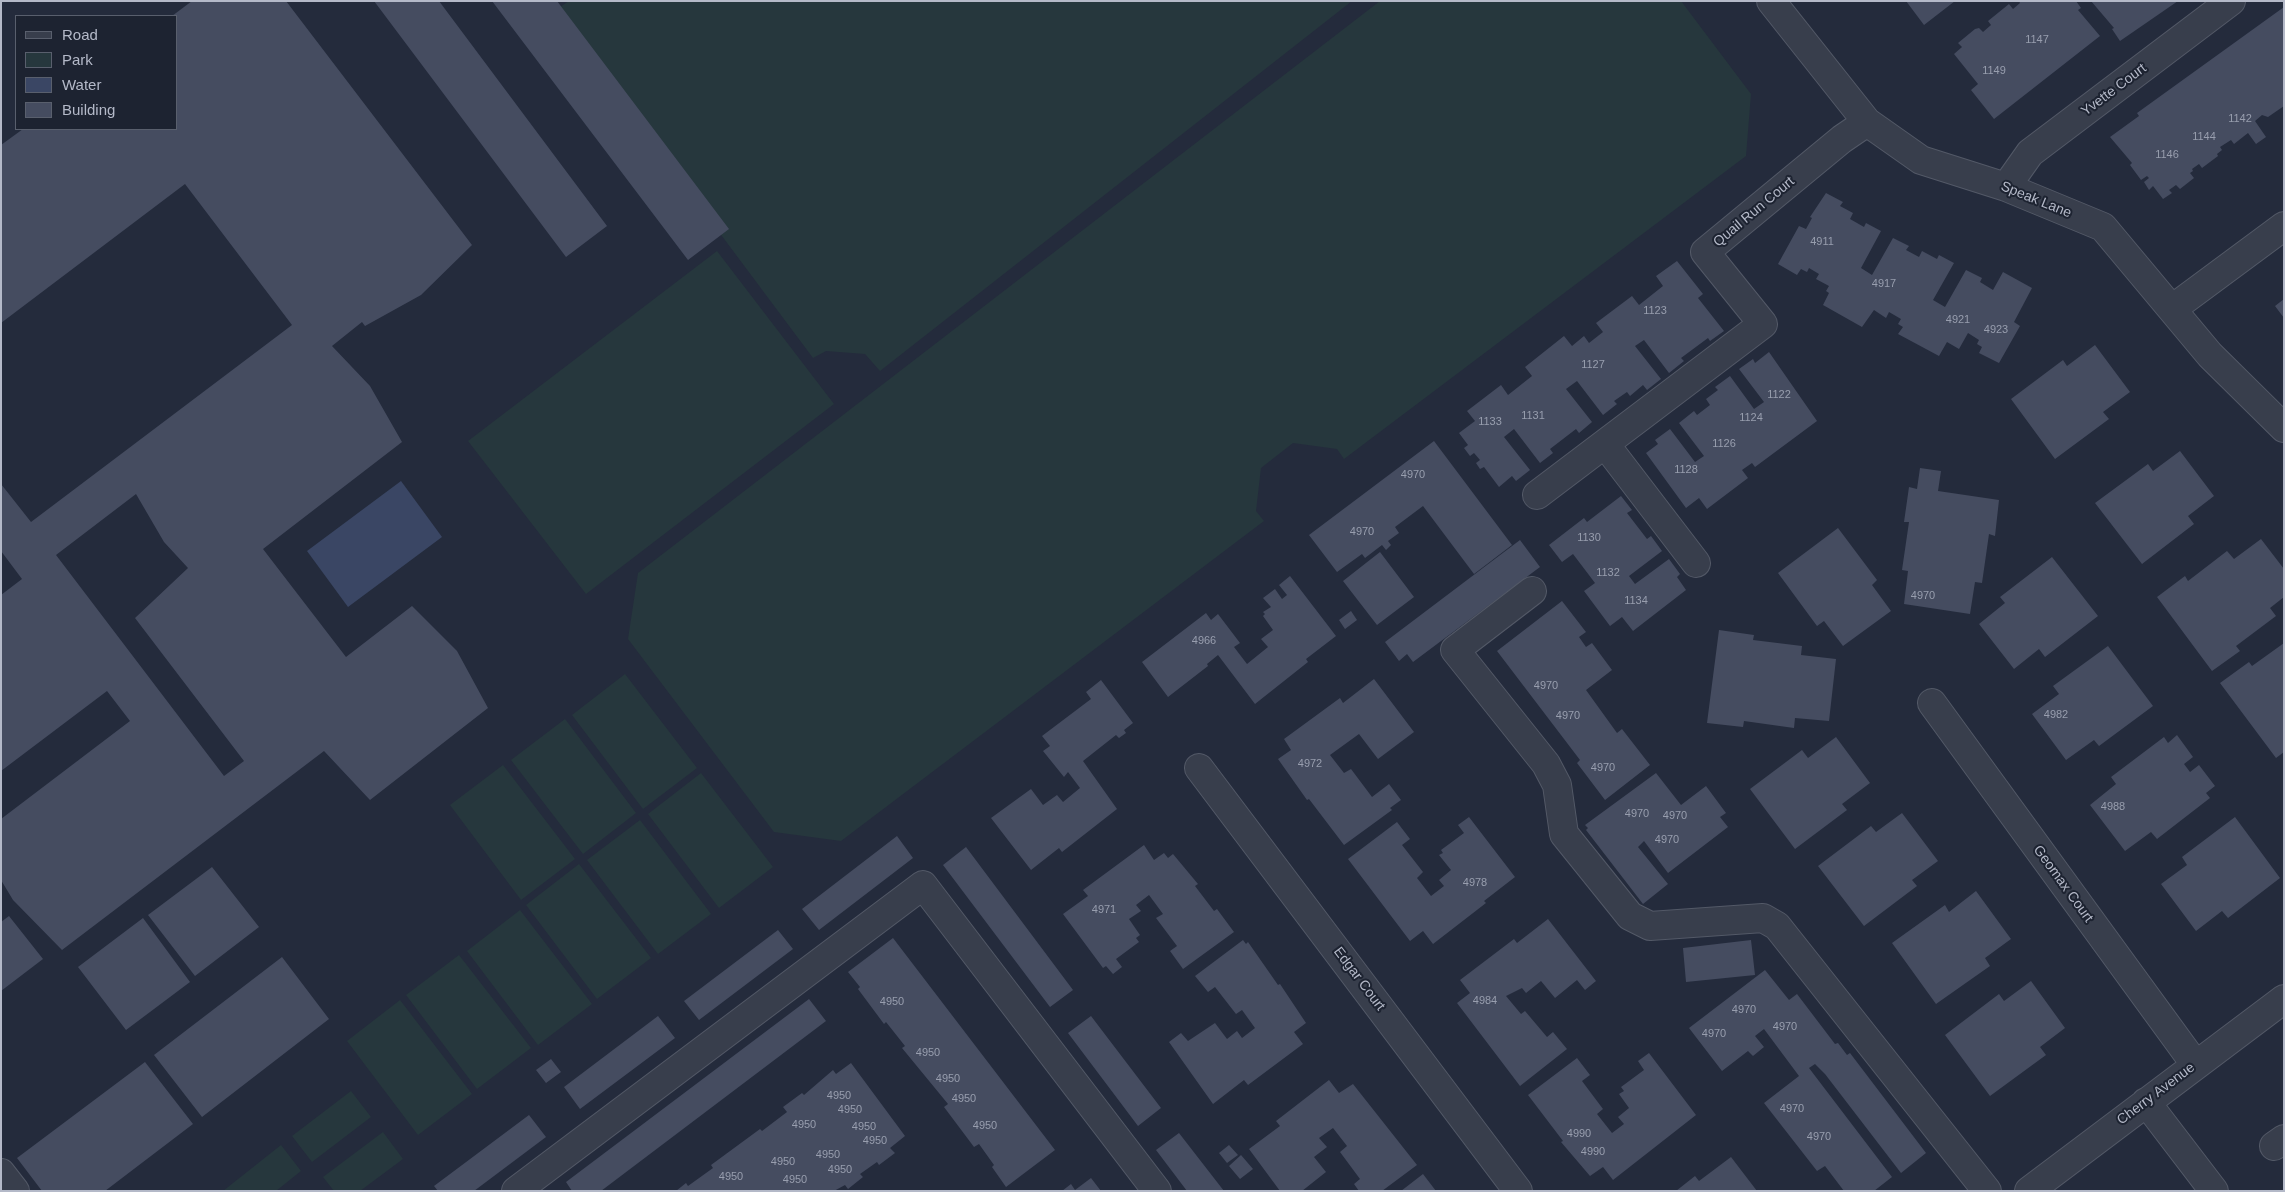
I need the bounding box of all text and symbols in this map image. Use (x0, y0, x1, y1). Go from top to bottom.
legend (15, 15, 178, 130)
text: Road (62, 26, 98, 43)
house number: 1147 (2025, 33, 2049, 47)
text: Park (62, 51, 93, 68)
street label: Yvette Court (2078, 60, 2150, 120)
house number: 1149 (1982, 64, 2006, 78)
text: Water (62, 76, 101, 93)
text: Building (62, 101, 115, 118)
house number: 1142 (2228, 112, 2252, 126)
house number: 1144 (2192, 130, 2216, 144)
house number: 1146 (2155, 148, 2179, 162)
street label: Quail Run Court (1710, 173, 1798, 251)
street label: Speak Lane (1998, 178, 2074, 222)
house number: 4911 (1810, 235, 1834, 249)
house number: 4917 (1872, 277, 1896, 291)
house number: 1123 (1643, 304, 1667, 318)
house number: 4921 (1946, 313, 1970, 327)
house number: 4923 (1984, 323, 2008, 337)
house number: 1127 (1581, 358, 1605, 372)
house number: 1122 (1767, 388, 1791, 402)
house number: 1131 (1521, 409, 1545, 423)
house number: 1124 (1739, 411, 1763, 425)
house number: 1133 (1478, 415, 1502, 429)
house number: 1126 (1712, 437, 1736, 451)
house number: 1128 (1674, 463, 1698, 477)
house number: 4970 (1401, 468, 1425, 482)
house number: 4970 (1350, 525, 1374, 539)
house number: 1130 (1577, 531, 1601, 545)
house number: 1132 (1596, 566, 1620, 580)
house number: 4970 (1911, 589, 1935, 603)
house number: 1134 (1624, 594, 1648, 608)
house number: 4966 (1192, 634, 1216, 648)
house number: 4970 (1534, 679, 1558, 693)
house number: 4982 (2044, 708, 2068, 722)
house number: 4970 (1556, 709, 1580, 723)
house number: 4972 (1298, 757, 1322, 771)
house number: 4970 (1591, 761, 1615, 775)
house number: 4988 (2101, 800, 2125, 814)
house number: 4970 (1625, 807, 1649, 821)
house number: 4970 (1663, 809, 1687, 823)
house number: 4970 (1655, 833, 1679, 847)
street label: Geomax Court (2029, 842, 2097, 926)
house number: 4978 (1463, 876, 1487, 890)
house number: 4971 (1092, 903, 1116, 917)
street label: Edgar Court (1330, 944, 1388, 1014)
house number: 4984 (1473, 994, 1497, 1008)
house number: 4950 (880, 995, 904, 1009)
house number: 4970 (1732, 1003, 1756, 1017)
house number: 4970 (1773, 1020, 1797, 1034)
house number: 4970 (1702, 1027, 1726, 1041)
house number: 4950 (916, 1046, 940, 1060)
street label: Cherry Avenue (2114, 1059, 2198, 1129)
house number: 4950 (936, 1072, 960, 1086)
house number: 4950 (827, 1089, 851, 1103)
house number: 4950 (952, 1092, 976, 1106)
house number: 4970 (1780, 1102, 1804, 1116)
house number: 4950 (838, 1103, 862, 1117)
house number: 4950 (792, 1118, 816, 1132)
house number: 4950 (973, 1119, 997, 1133)
house number: 4950 (852, 1120, 876, 1134)
house number: 4990 (1567, 1127, 1591, 1141)
house number: 4970 (1807, 1130, 1831, 1144)
house number: 4950 (863, 1134, 887, 1148)
house number: 4990 (1581, 1145, 1605, 1159)
house number: 4950 (816, 1148, 840, 1162)
house number: 4950 (771, 1155, 795, 1169)
house number: 4950 (828, 1163, 852, 1177)
house number: 4950 (719, 1170, 743, 1184)
house number: 4950 (783, 1173, 807, 1187)

